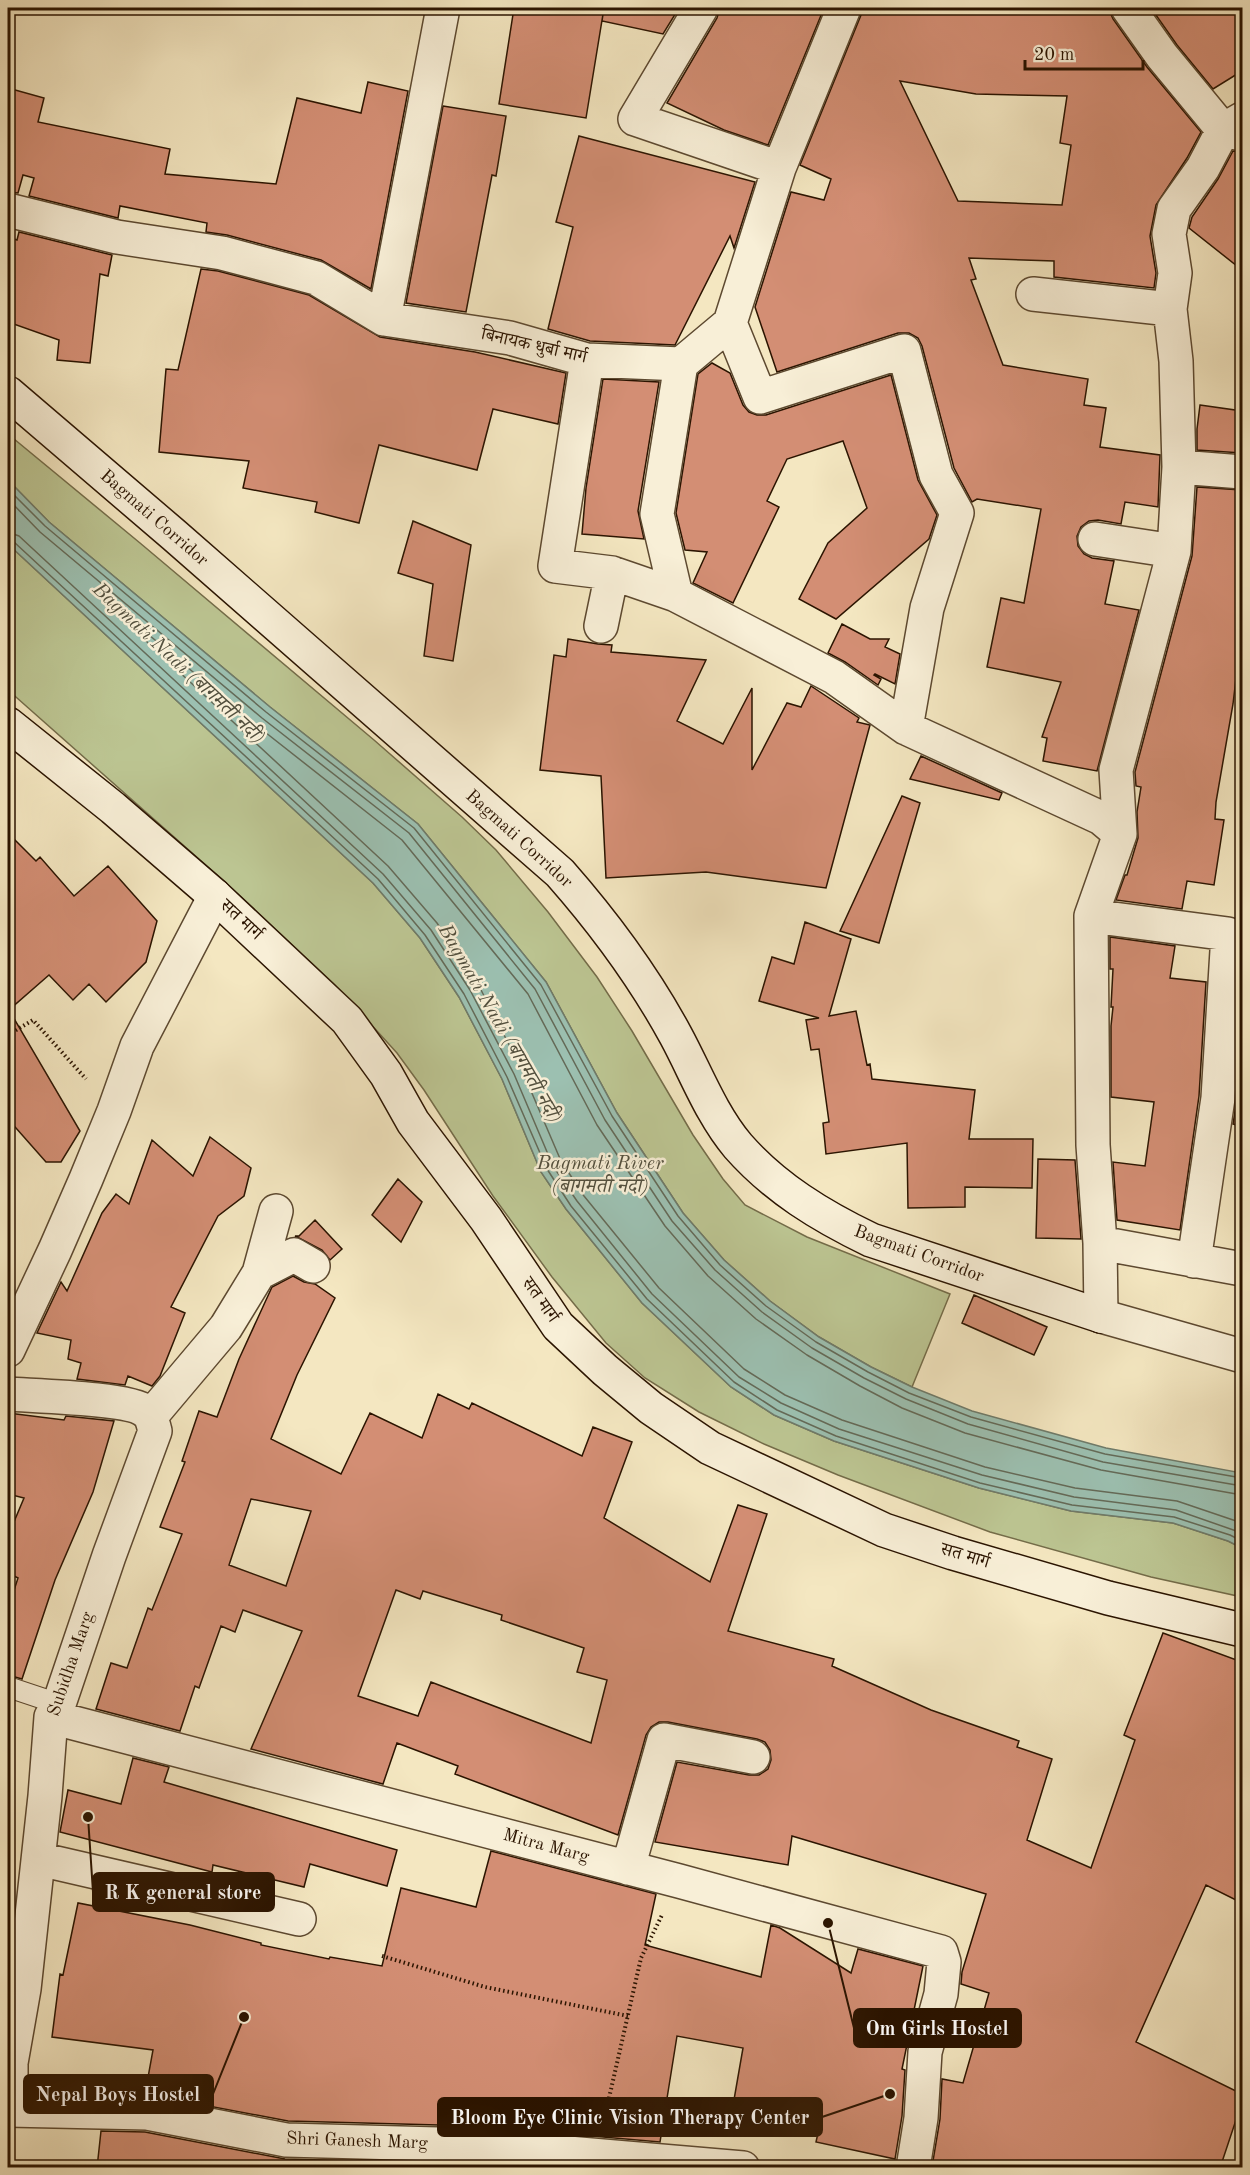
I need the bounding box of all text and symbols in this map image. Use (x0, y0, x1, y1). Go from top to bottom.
scale bar (1025, 33, 1144, 71)
text: 20 m (1034, 46, 1074, 64)
street label: बिनायक धुर्बा मार्ग (478, 323, 590, 368)
street label: Bagmati Corridor (96, 466, 212, 570)
water label: Bagmati Nadi (बागमती नदी) (88, 577, 270, 748)
street label: Bagmati Corridor (462, 787, 576, 892)
street label: सत मार्ग (216, 894, 268, 945)
water label: Bagmati Nadi (बागमती नदी) (433, 919, 567, 1127)
water label: Bagmati River (बागमती नदी) (536, 1154, 664, 1197)
street label: Bagmati Corridor (852, 1222, 987, 1286)
street label: सत मार्ग (518, 1272, 564, 1327)
street label: सत मार्ग (937, 1538, 994, 1572)
street label: Subidha Marg (45, 1609, 97, 1718)
street label: Mitra Marg (501, 1826, 591, 1866)
callout: R K general store (93, 1873, 274, 1911)
text: R K general store (105, 1884, 261, 1904)
callout: Om Girls Hostel (854, 2009, 1021, 2047)
text: Om Girls Hostel (865, 2020, 1009, 2040)
callout: Nepal Boys Hostel (24, 2075, 213, 2113)
text: Nepal Boys Hostel (36, 2086, 200, 2106)
callout: Bloom Eye Clinic Vision Therapy Center (438, 2098, 822, 2136)
text: Bloom Eye Clinic Vision Therapy Center (450, 2109, 810, 2129)
street label: Shri Ganesh Marg (286, 2130, 428, 2152)

